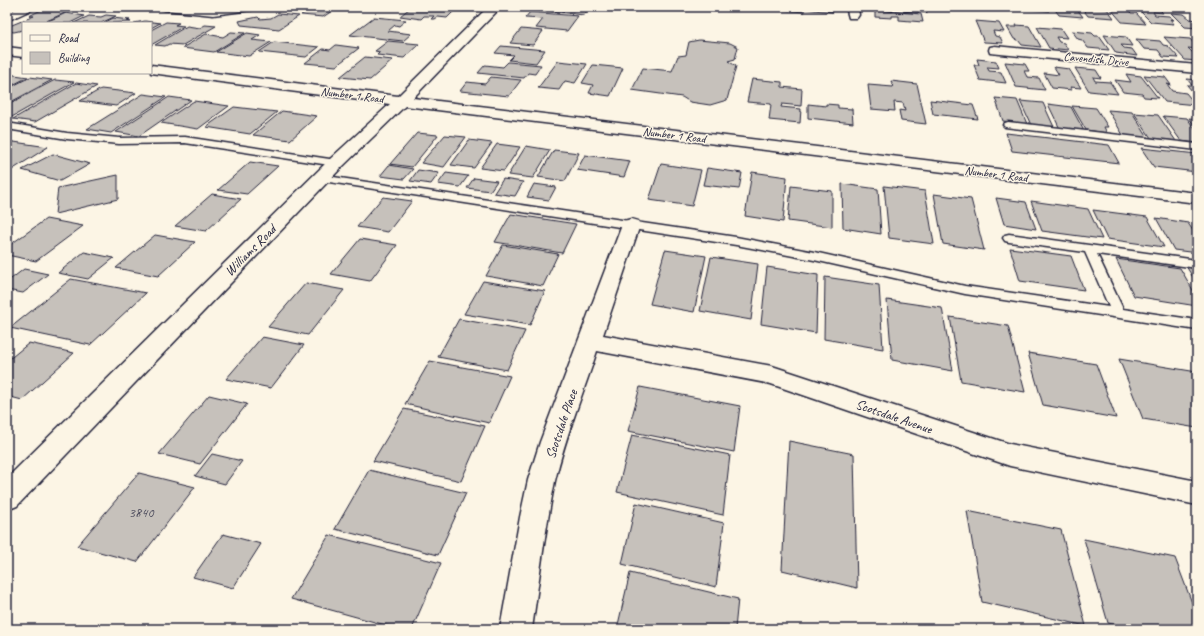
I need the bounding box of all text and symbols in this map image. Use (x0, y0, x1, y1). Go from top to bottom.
legend (22, 22, 152, 74)
text: Road (58, 30, 80, 46)
street label: Cavendish Drive (1063, 48, 1130, 70)
text: Building (58, 50, 90, 66)
street label: Number 1 Road (320, 83, 387, 107)
street label: Number 1 Road (642, 123, 709, 147)
street label: Number 1 Road (964, 162, 1031, 186)
street label: Williams Road (221, 219, 281, 280)
street label: Scotsdale Place (542, 386, 582, 461)
street label: Scotsdale Avenue (853, 395, 936, 438)
house number: 3840 (128, 504, 155, 521)

